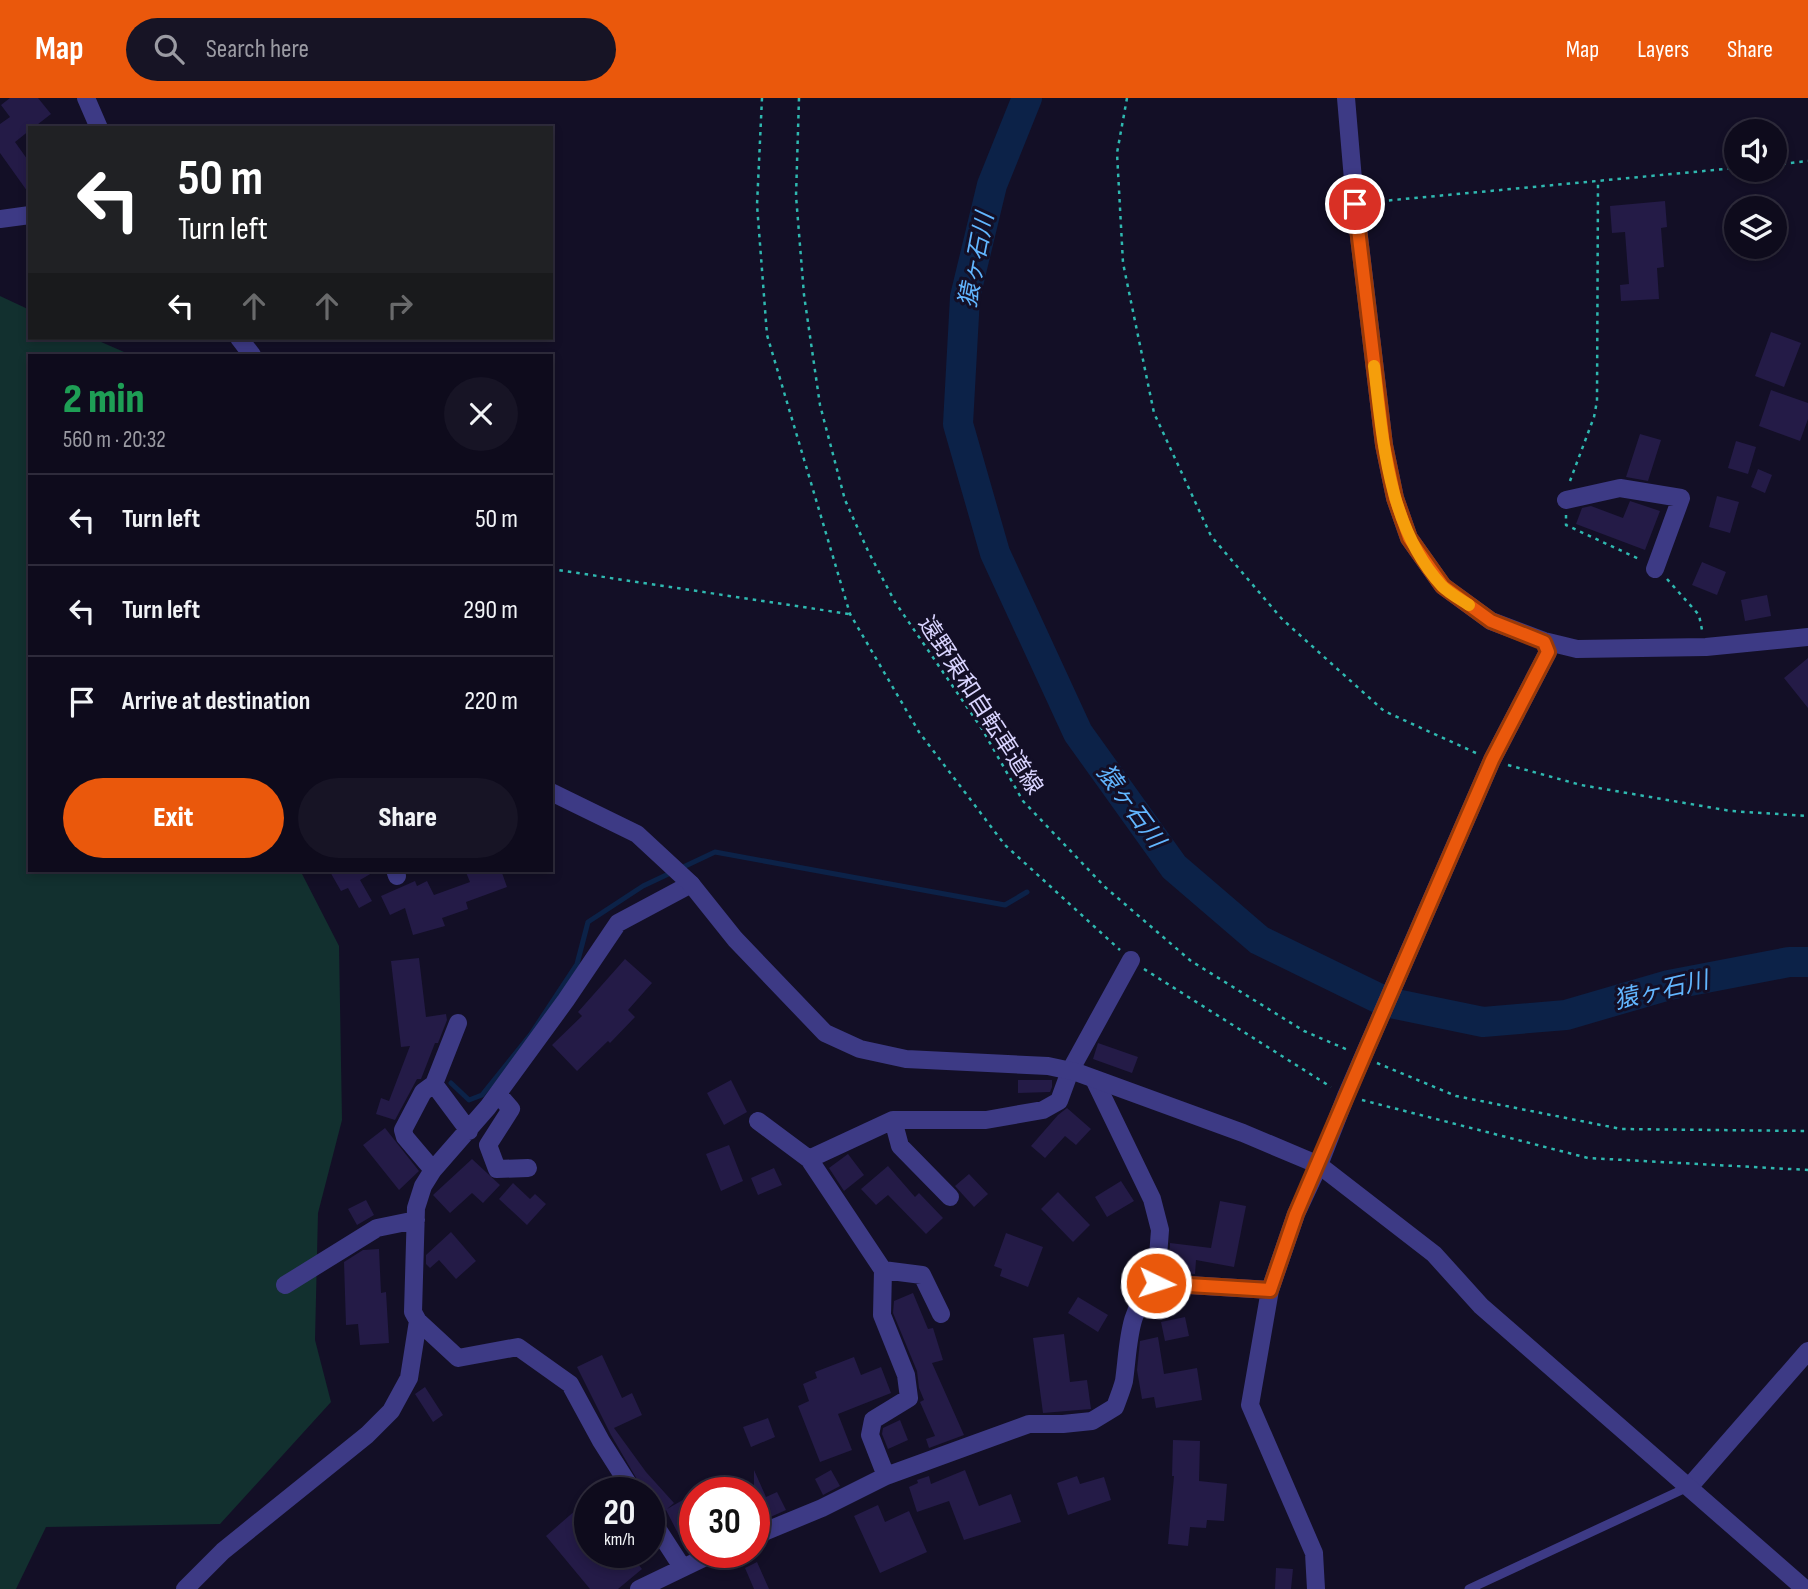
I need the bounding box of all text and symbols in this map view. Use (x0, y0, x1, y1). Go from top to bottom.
search box (126, 18, 616, 81)
text: Map (35, 29, 84, 69)
icon: search (150, 30, 188, 68)
text: Search here (206, 34, 309, 65)
text: Map (1566, 35, 1599, 64)
text: Layers (1637, 35, 1689, 64)
text: Share (1727, 35, 1773, 64)
map controls (1724, 119, 1787, 259)
button: sound (1724, 119, 1787, 182)
text: 50 m (178, 150, 263, 209)
icon: left (63, 154, 154, 245)
pin (1325, 174, 1385, 234)
icon: arrive (1336, 185, 1374, 223)
button: layers (1724, 196, 1787, 259)
water label: 猿ヶ石川 (953, 207, 1000, 310)
text: Turn left (178, 210, 268, 249)
icon: left (162, 287, 200, 325)
icon: ahead (235, 287, 273, 325)
icon: ahead (308, 287, 346, 325)
icon: right (381, 287, 419, 325)
text: 2 min (63, 374, 144, 425)
button: close (444, 377, 518, 451)
text: 560 m · 20:32 (63, 426, 166, 454)
icon: left (63, 501, 101, 539)
text: Turn left (122, 504, 200, 535)
text: 50 m (475, 504, 518, 535)
icon: left (63, 592, 101, 630)
text: Turn left (122, 595, 200, 626)
text: 290 m (463, 595, 518, 626)
street label: 遠野東和自転車道線 (912, 611, 1048, 800)
icon: arrive (63, 683, 101, 721)
text: Arrive at destination (122, 686, 310, 717)
text: 220 m (464, 686, 518, 717)
water label: 猿ヶ石川 (1091, 759, 1172, 856)
button: Exit (63, 778, 284, 858)
button: Share (298, 778, 518, 858)
water label: 猿ヶ石川 (1611, 965, 1714, 1015)
position arrow (1119, 1246, 1193, 1320)
speed limit sign: 30 (679, 1477, 770, 1568)
text: 20 (604, 1492, 636, 1535)
text: km/h (604, 1529, 635, 1550)

